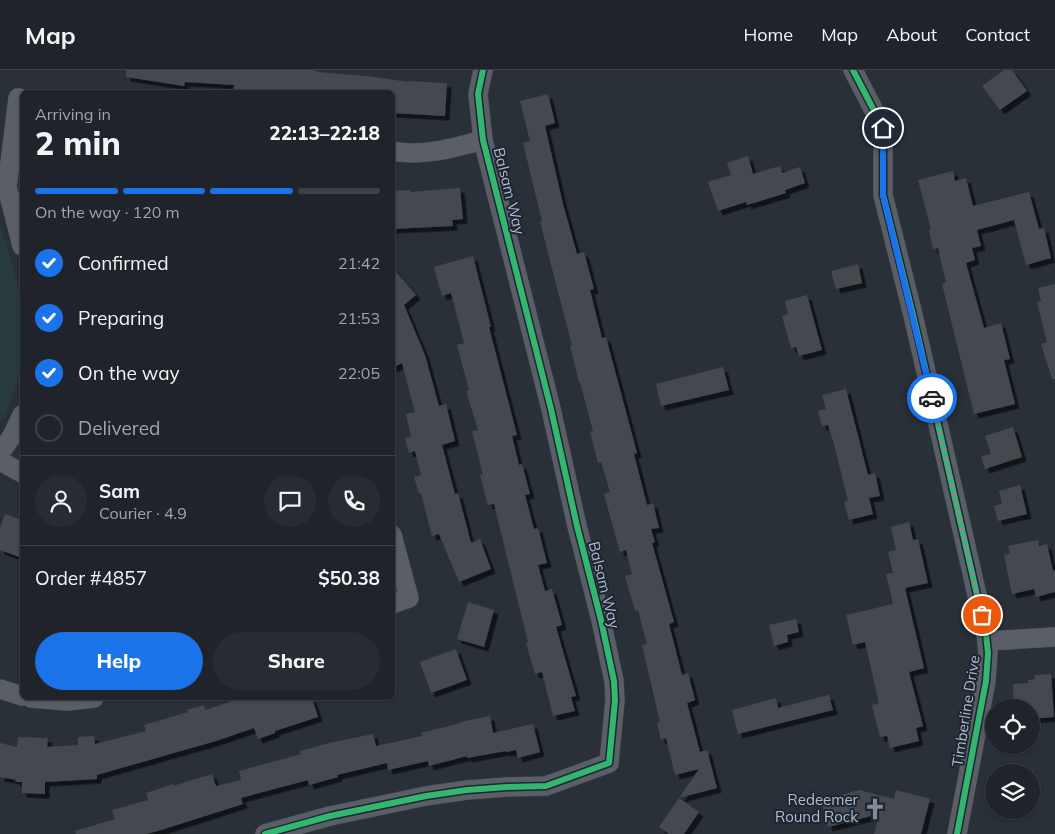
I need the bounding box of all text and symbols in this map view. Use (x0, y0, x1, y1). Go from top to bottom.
text: Map (25, 20, 76, 50)
text: Home (743, 23, 793, 46)
text: Map (821, 23, 858, 46)
text: About (886, 23, 937, 46)
text: Contact (965, 23, 1030, 46)
text: Arriving in (35, 104, 111, 124)
pin (862, 107, 904, 149)
icon: home (869, 114, 897, 142)
text: 22:13–22:18 (269, 121, 380, 145)
text: 2 min (35, 123, 121, 163)
street label: Balsam Way (489, 145, 529, 236)
text: On the way · 120 m (35, 202, 180, 222)
icon: check (35, 249, 63, 277)
text: Confirmed (78, 251, 169, 275)
text: 21:42 (338, 253, 380, 273)
icon: check (35, 304, 63, 332)
text: Preparing (78, 306, 164, 330)
text: 21:53 (338, 308, 380, 328)
icon: check (35, 359, 63, 387)
text: On the way (78, 361, 180, 385)
text: 22:05 (338, 363, 380, 383)
courier (907, 373, 957, 423)
icon: car (918, 384, 946, 412)
text: Delivered (78, 416, 160, 440)
button: person (35, 475, 87, 527)
button: chat (264, 475, 316, 527)
button: phone (328, 475, 380, 527)
text: Sam (99, 479, 140, 503)
text: Courier · 4.9 (99, 503, 187, 523)
street label: Balsam Way (584, 539, 624, 630)
text: Order #4857 (35, 566, 147, 590)
text: $50.38 (318, 566, 380, 590)
pin (961, 594, 1003, 636)
icon: bag (968, 601, 996, 629)
button: Help (35, 632, 203, 690)
button: Share (213, 632, 380, 690)
street label: Timberline Drive (947, 654, 984, 768)
map controls (985, 699, 1040, 819)
button: locate (985, 699, 1040, 754)
button: layers (985, 764, 1040, 819)
place label: Redeemer Round Rock (775, 790, 859, 826)
church icon: Redeemer Round Rock (862, 796, 888, 822)

